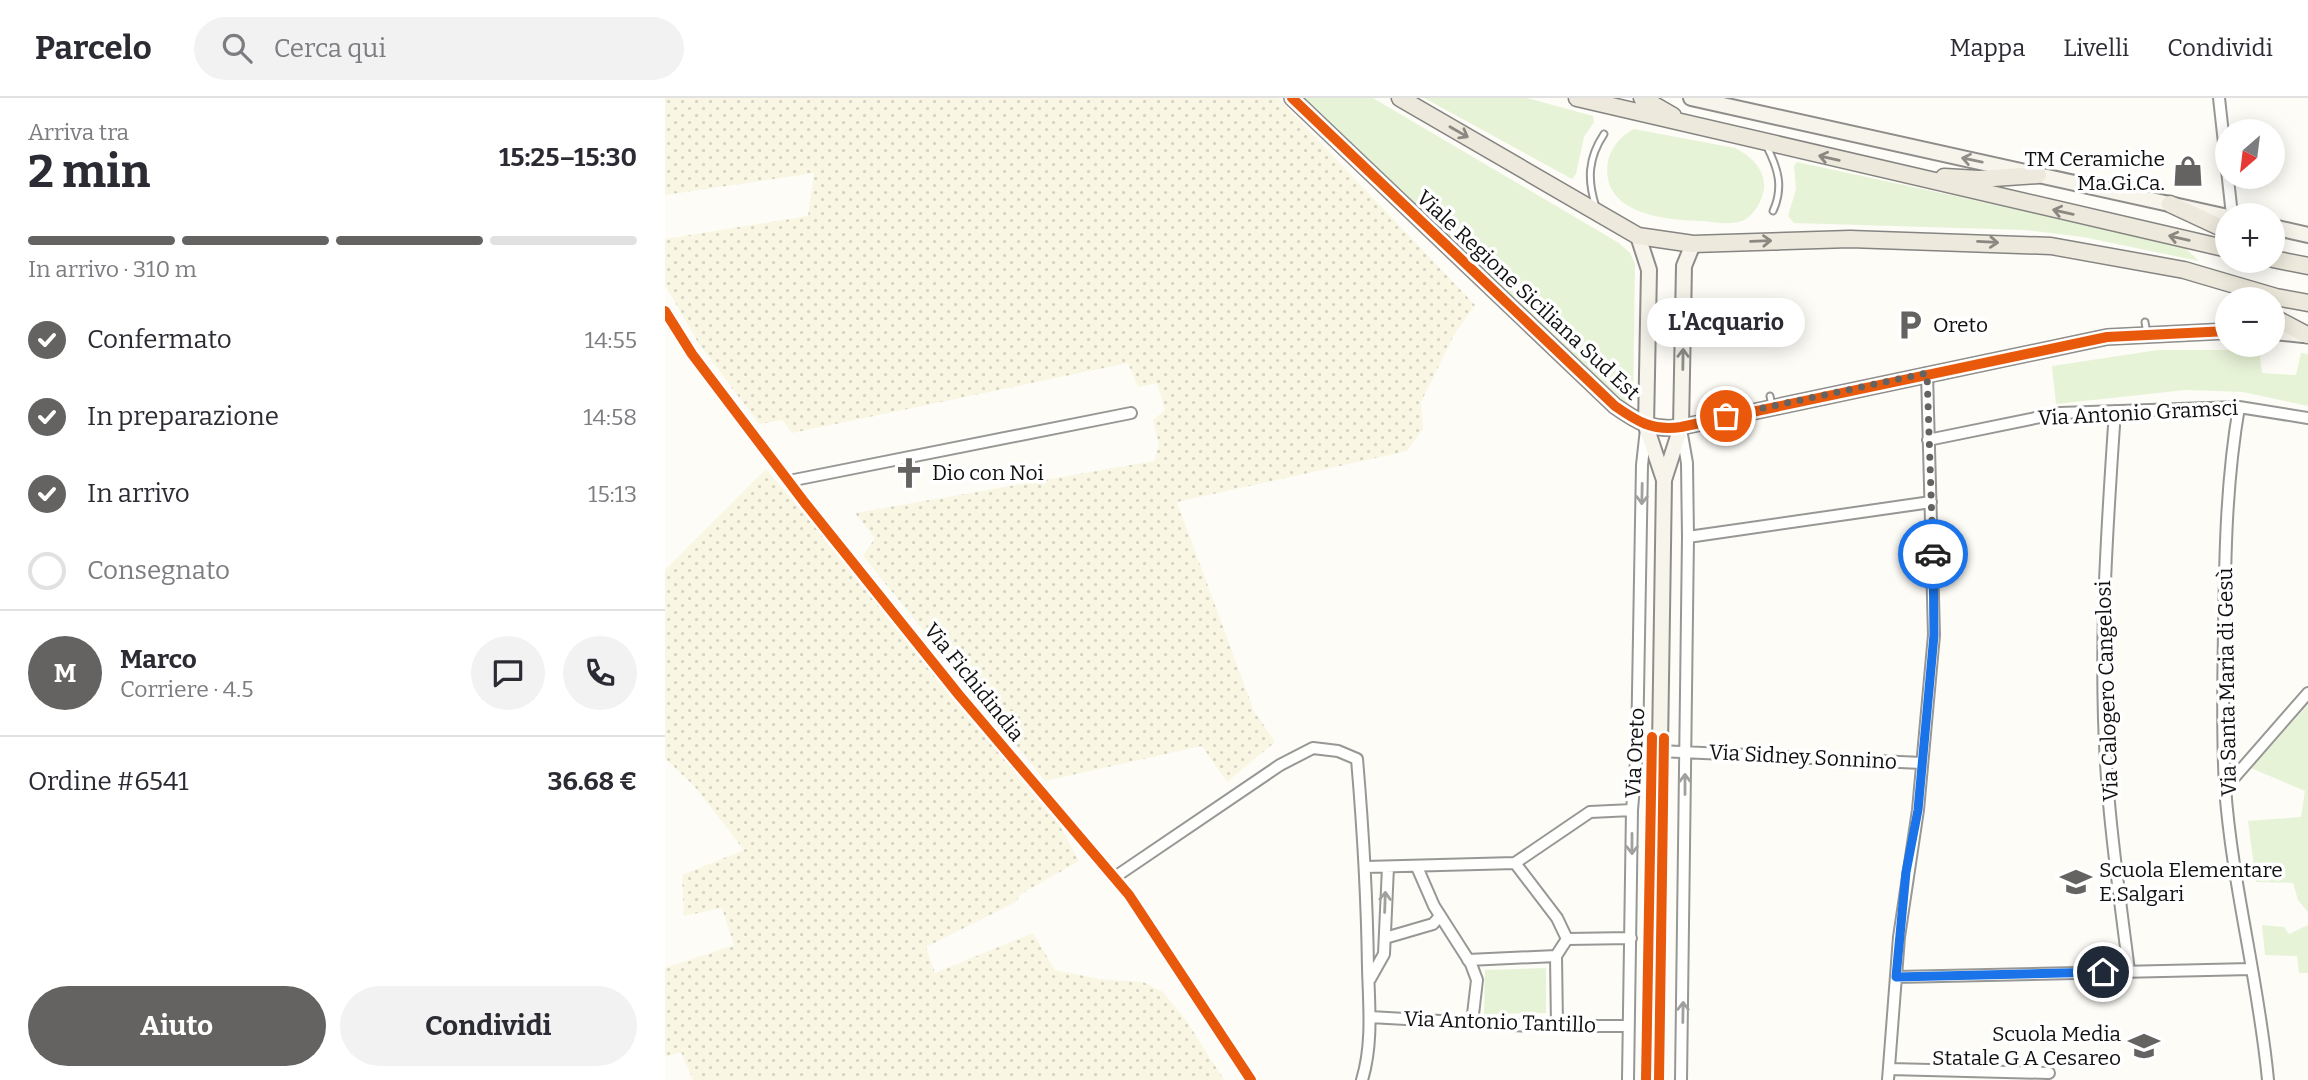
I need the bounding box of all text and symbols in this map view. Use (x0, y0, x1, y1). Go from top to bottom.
search box (194, 17, 684, 80)
text: Parcelo (35, 28, 152, 68)
icon: search (218, 29, 256, 67)
text: Cerca qui (274, 33, 386, 64)
text: Mappa (1949, 34, 2025, 62)
text: Livelli (2063, 34, 2129, 62)
text: Condividi (2167, 34, 2273, 62)
text: Arriva tra (28, 118, 129, 146)
north arrow (2215, 119, 2285, 189)
map controls (2215, 119, 2285, 357)
one-way arrow (1449, 125, 1469, 139)
text: 15:25–15:30 (499, 142, 637, 173)
text: 2 min (28, 144, 150, 199)
place label: TM Ceramiche Ma.Gi.Ca. (2024, 146, 2165, 196)
one-way arrow (1818, 151, 1841, 165)
one-way arrow (1961, 153, 1983, 166)
shop icon: TM Ceramiche Ma.Gi.Ca. (2171, 154, 2205, 188)
street label: Viale Regione Siciliana Sud Est (1411, 185, 1645, 406)
button: + (2215, 203, 2285, 273)
one-way arrow (2052, 204, 2075, 218)
one-way arrow (2168, 230, 2191, 244)
one-way arrow (1749, 235, 1772, 248)
one-way arrow (1977, 236, 1999, 249)
text: In arrivo · 310 m (28, 255, 197, 283)
button: − (2215, 287, 2285, 357)
callout: L'Acquario (1647, 297, 1805, 346)
text: L'Acquario (1668, 308, 1784, 336)
parking icon: Oreto (1893, 308, 1927, 342)
place label: Oreto (1933, 312, 1988, 338)
icon: check (28, 321, 66, 359)
text: Confermato (87, 324, 232, 355)
text: 14:55 (585, 326, 637, 354)
one-way arrow (1676, 347, 1690, 370)
pin (1696, 386, 1756, 446)
street label: Via Antonio Gramsci (2037, 395, 2239, 431)
icon: bag (1707, 397, 1745, 435)
icon: check (28, 398, 66, 436)
text: In preparazione (87, 401, 279, 432)
text: 14:58 (583, 403, 637, 431)
church icon: Dio con Noi (892, 456, 926, 490)
place label: Dio con Noi (932, 460, 1044, 486)
icon: check (28, 475, 66, 513)
text: In arrivo (87, 478, 190, 509)
text: 15:13 (588, 480, 637, 508)
one-way arrow (1635, 483, 1648, 506)
courier (1898, 519, 1968, 589)
icon: car (1914, 535, 1952, 573)
text: Consegnato (87, 555, 230, 586)
street label: Via Santa Maria di Gesù (2212, 567, 2242, 797)
street label: Via Calogero Cangelosi (2090, 580, 2124, 802)
street label: Via Fichidindia (918, 618, 1030, 747)
button: chat (471, 636, 545, 710)
button: phone (563, 636, 637, 710)
text: Marco (120, 644, 197, 675)
text: M (54, 658, 76, 689)
text: Corriere · 4.5 (120, 675, 253, 703)
street label: Via Oreto (1620, 707, 1650, 799)
street label: Via Sidney Sonnino (1708, 739, 1898, 775)
text: Ordine #6541 (28, 766, 189, 797)
text: 36.68 € (547, 766, 637, 797)
one-way arrow (1678, 773, 1692, 796)
one-way arrow (1625, 832, 1639, 855)
place label: Scuola Elementare E.Salgari (2099, 857, 2283, 907)
school or university icon: Scuola Elementare E.Salgari (2059, 865, 2093, 899)
one-way arrow (1379, 890, 1392, 913)
pin (2073, 942, 2133, 1002)
icon: home (2084, 953, 2122, 991)
button: Aiuto (28, 986, 326, 1066)
button: Condividi (340, 986, 637, 1066)
one-way arrow (1676, 1001, 1690, 1024)
street label: Via Antonio Tantillo (1404, 1006, 1596, 1038)
place label: Scuola Media Statale G A Cesareo (1932, 1021, 2122, 1071)
school or university icon: Scuola Media Statale G A Cesareo (2127, 1029, 2161, 1063)

